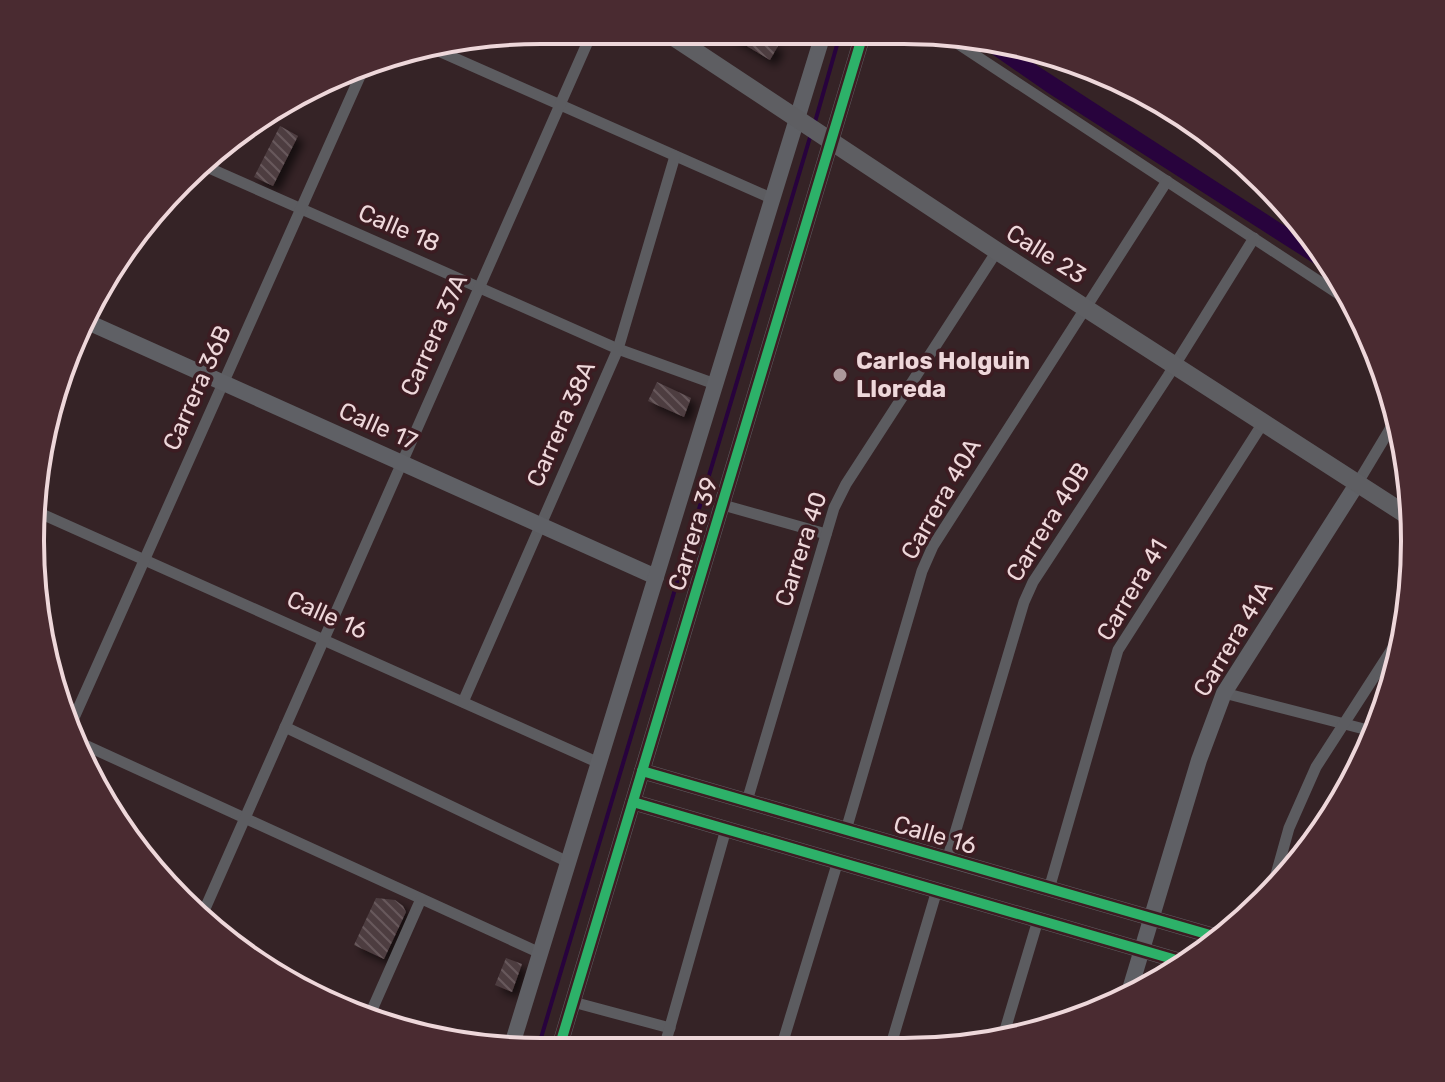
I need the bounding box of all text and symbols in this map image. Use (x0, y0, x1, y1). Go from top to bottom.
street label: Calle 18 (354, 198, 444, 258)
street label: Calle 23 (1001, 219, 1091, 289)
street label: Carrera 37A (395, 270, 473, 400)
street label: Carrera 36B (157, 321, 237, 455)
place label: Carlos Holguin Lloreda (856, 347, 1030, 403)
street label: Carrera 38A (521, 357, 601, 491)
marker: Carlos Holguin Lloreda (831, 366, 849, 384)
street label: Calle 17 (334, 396, 422, 456)
street label: Carrera 40A (895, 434, 987, 564)
street label: Carrera 40B (1000, 457, 1096, 587)
street label: Carrera 39 (662, 474, 724, 594)
street label: Carrera 40 (769, 488, 833, 610)
street label: Carrera 41 (1091, 534, 1173, 646)
street label: Carrera 41A (1188, 576, 1278, 702)
street label: Calle 16 (282, 585, 372, 645)
street label: Calle 16 (890, 810, 980, 860)

